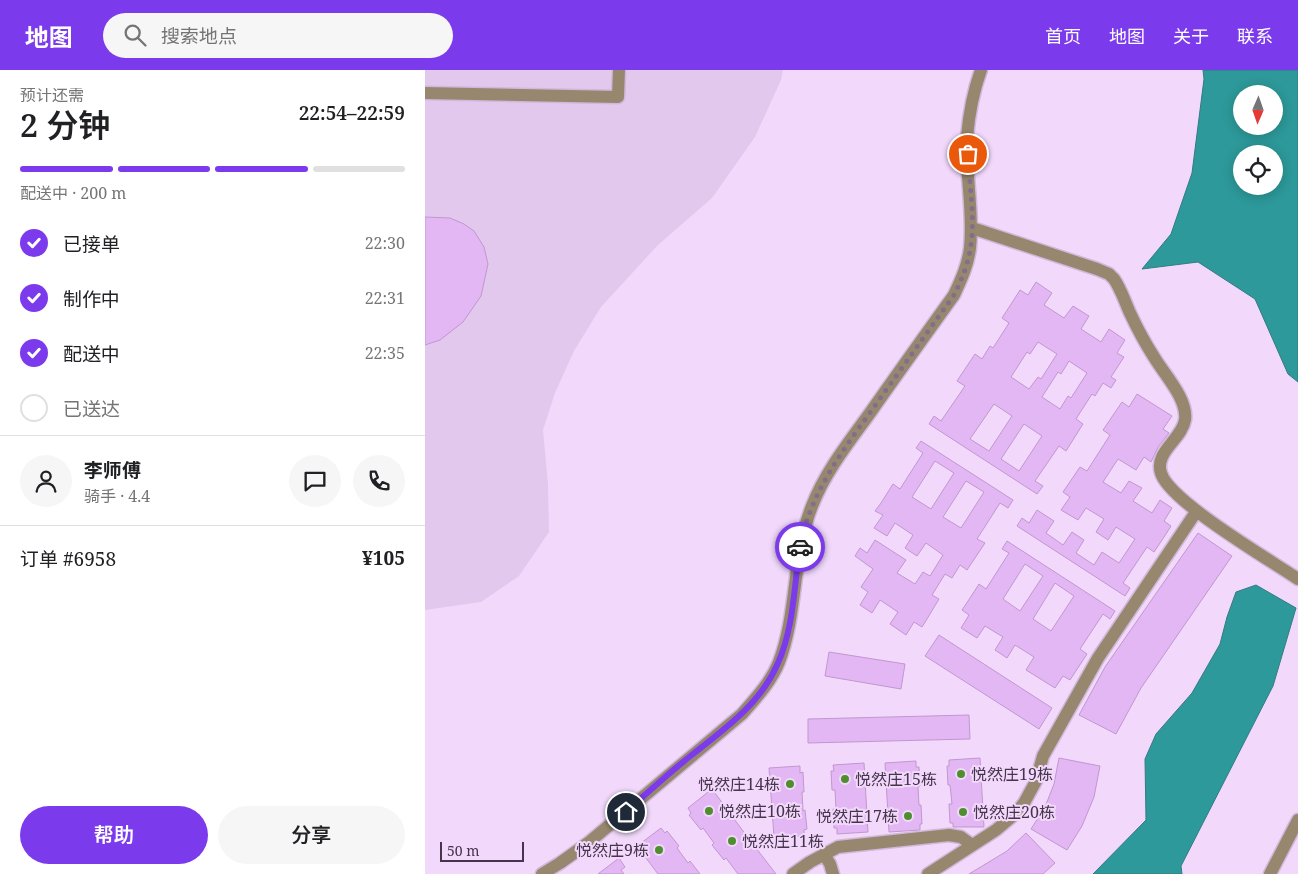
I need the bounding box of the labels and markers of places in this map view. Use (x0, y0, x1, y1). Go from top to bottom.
pin (947, 133, 989, 175)
place label: 悦然庄19栋 (971, 763, 1053, 785)
place label: 悦然庄15栋 (855, 768, 937, 790)
marker: 悦然庄19栋 (955, 768, 967, 780)
place label: 悦然庄14栋 (698, 773, 780, 795)
marker: 悦然庄15栋 (839, 773, 851, 785)
marker: 悦然庄14栋 (784, 778, 796, 790)
pin (605, 791, 647, 833)
place label: 悦然庄10栋 (719, 800, 801, 822)
place label: 悦然庄20栋 (973, 801, 1055, 823)
marker: 悦然庄10栋 (703, 805, 715, 817)
place label: 悦然庄17栋 (816, 805, 898, 827)
marker: 悦然庄20栋 (957, 806, 969, 818)
marker: 悦然庄17栋 (902, 810, 914, 822)
place label: 悦然庄11栋 (742, 830, 824, 852)
marker: 悦然庄11栋 (726, 835, 738, 847)
place label: 悦然庄9栋 (576, 839, 649, 861)
marker: 悦然庄9栋 (653, 844, 665, 856)

